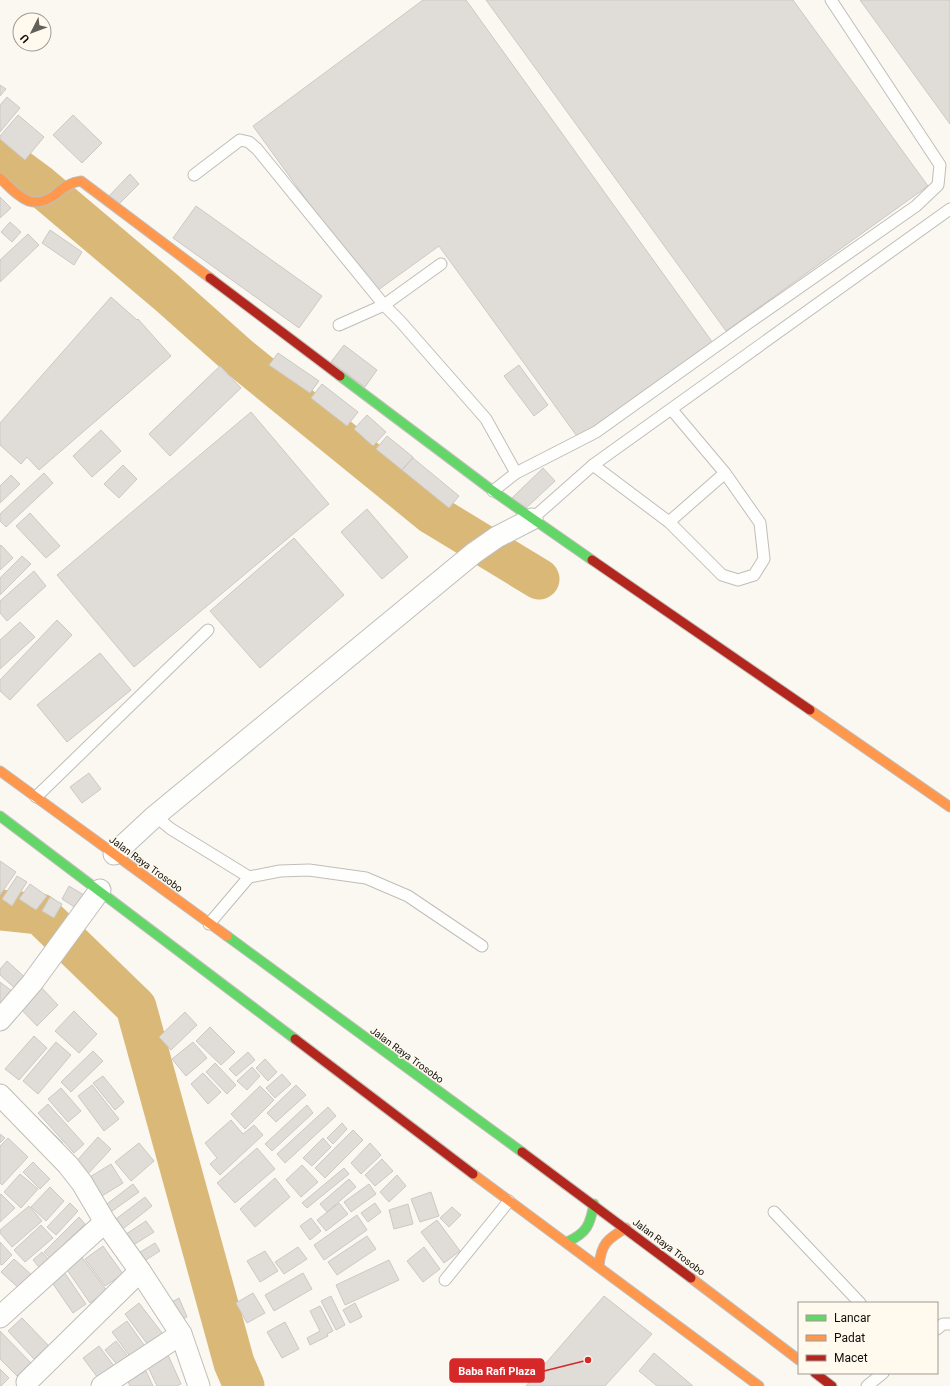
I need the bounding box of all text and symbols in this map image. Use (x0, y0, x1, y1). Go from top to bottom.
north arrow (12, 12, 52, 52)
text: U (18, 31, 32, 45)
street label: Jalan Raya Trosobo (107, 834, 185, 894)
street label: Jalan Raya Trosobo (368, 1025, 446, 1085)
street label: Jalan Raya Trosobo (631, 1216, 707, 1278)
legend (798, 1302, 938, 1374)
text: Lancar (834, 1311, 871, 1325)
text: Padat (834, 1331, 865, 1345)
text: Macet (834, 1351, 868, 1365)
callout: Baba Rafi Plaza (450, 1359, 544, 1382)
text: Baba Rafi Plaza (458, 1365, 536, 1378)

